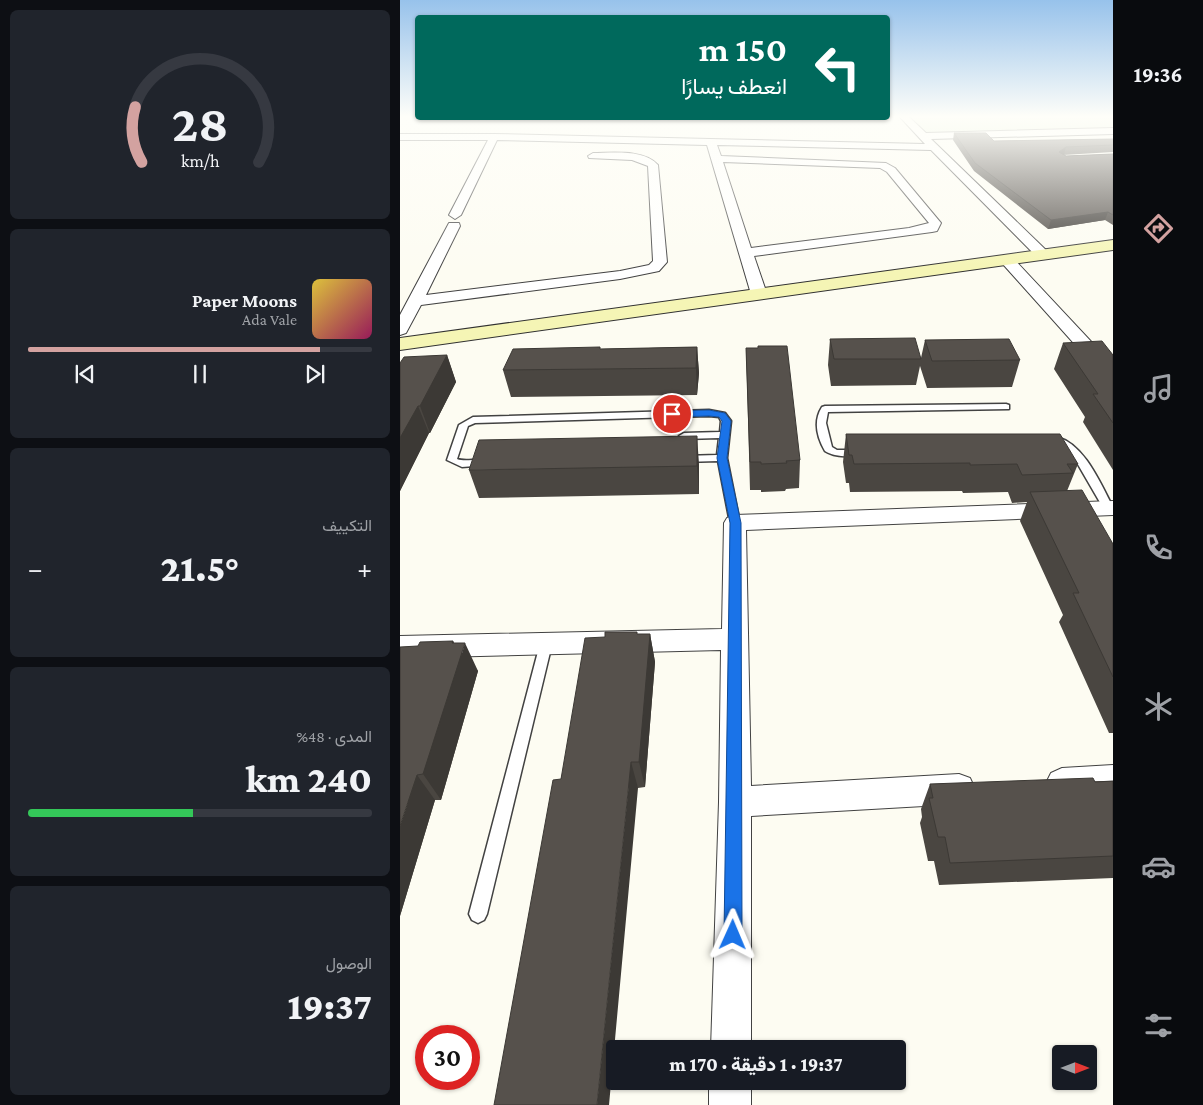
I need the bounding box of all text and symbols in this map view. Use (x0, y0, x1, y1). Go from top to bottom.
text: 150 m (699, 30, 787, 69)
icon: left (805, 35, 870, 100)
text: 19:36 (1133, 62, 1183, 87)
text: انعطف يسارًا (681, 74, 787, 99)
text: 28 (172, 94, 228, 152)
text: km/h (181, 151, 220, 171)
icon: directions (1141, 211, 1176, 246)
text: Paper Moons (192, 290, 297, 311)
text: Ada Vale (242, 311, 297, 328)
icon: previous (71, 360, 99, 388)
icon: pause (186, 360, 214, 388)
icon: next (301, 360, 329, 388)
icon: music (1141, 371, 1176, 406)
pin (651, 393, 693, 435)
icon: arrive (658, 400, 686, 428)
text: التكييف (322, 517, 372, 534)
icon: phone (1141, 530, 1176, 565)
text: 21.5° (160, 547, 240, 589)
text: − (28, 553, 43, 584)
text: + (357, 553, 372, 584)
icon: climate (1141, 689, 1176, 724)
text: المدى · 48% (296, 728, 372, 745)
text: 240 km (246, 758, 372, 800)
icon: car (1141, 849, 1176, 884)
position arrow (706, 908, 758, 960)
text: الوصول (326, 955, 372, 972)
text: 19:37 (288, 985, 372, 1027)
icon: filters (1141, 1008, 1176, 1043)
speed limit sign: 30 (415, 1025, 480, 1090)
north arrow (1052, 1045, 1098, 1090)
map controls (1052, 1045, 1097, 1090)
text: 19:37 · 1 دقيقة · 170 m (669, 1054, 843, 1075)

